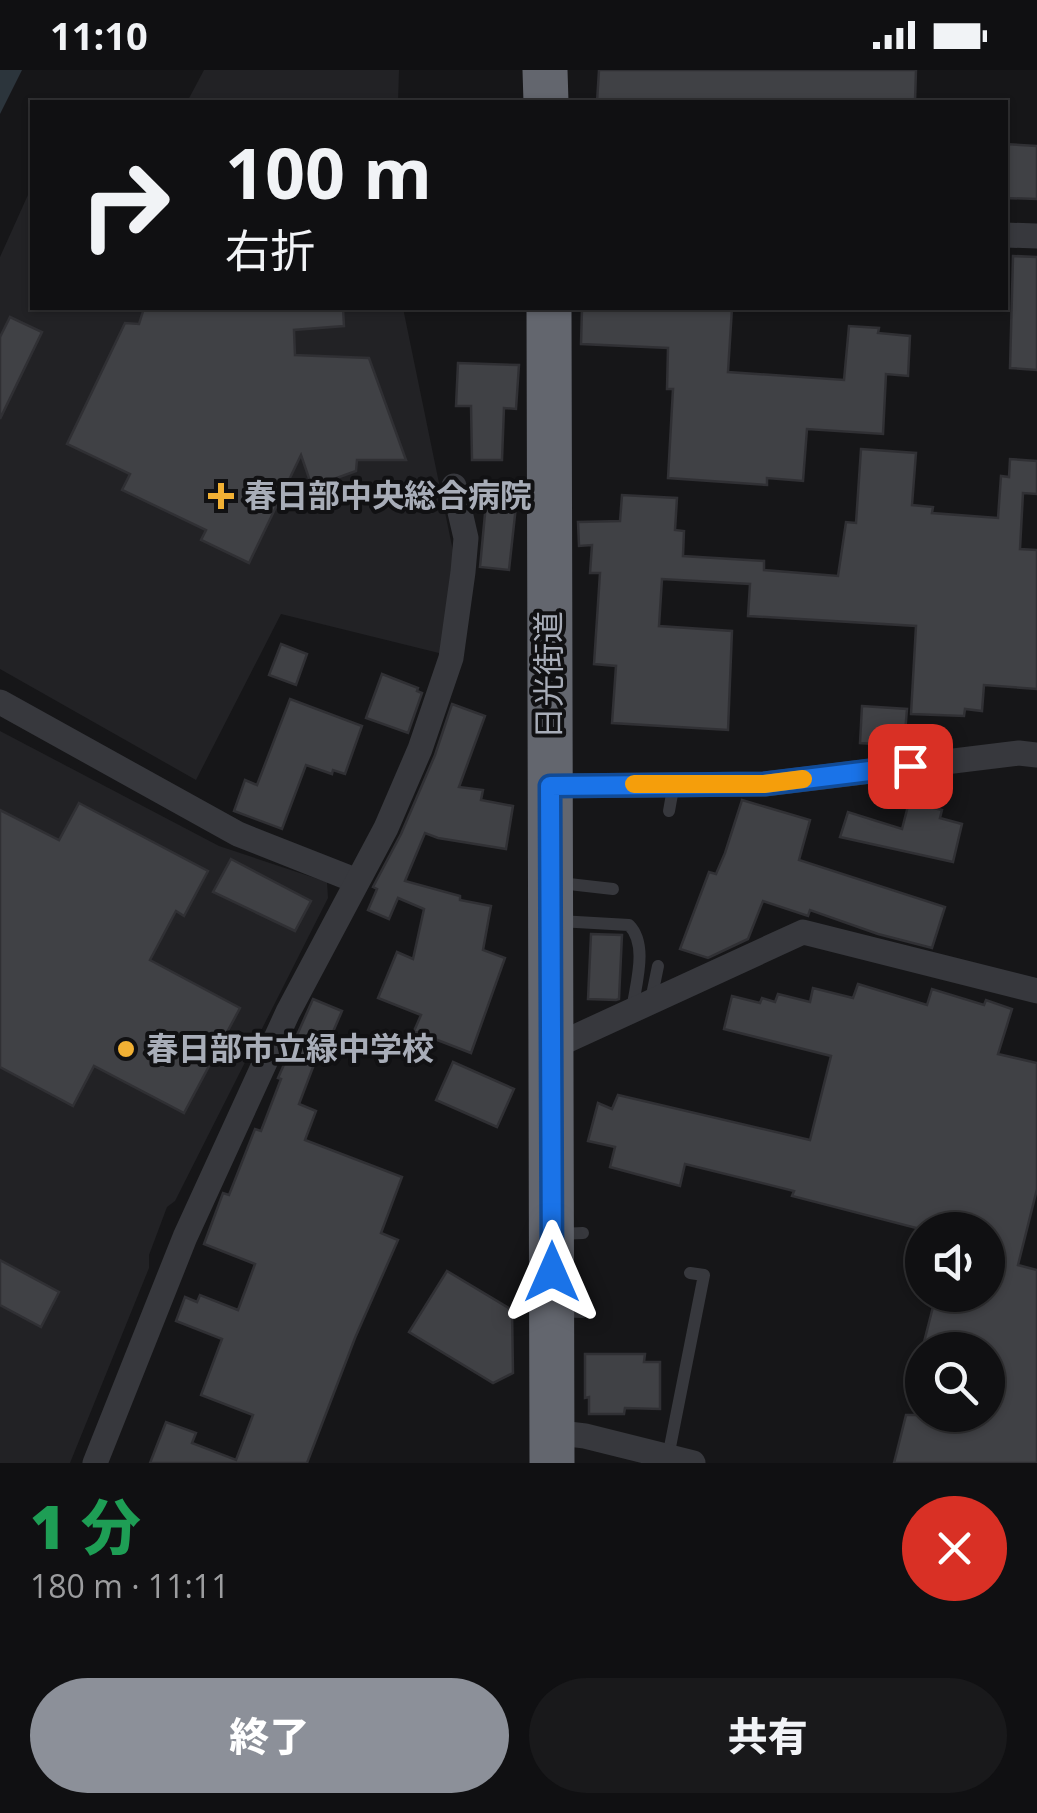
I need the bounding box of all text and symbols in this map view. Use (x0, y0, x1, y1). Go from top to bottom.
text: 11:10 (50, 9, 148, 61)
text: 100 m (225, 124, 432, 220)
icon: right (60, 140, 190, 270)
text: 右折 (225, 219, 315, 280)
place label: 春日部中央総合病院 (244, 473, 532, 516)
marker: 春日部中央総合病院 (208, 483, 234, 509)
street label: 日光街道 (526, 611, 569, 739)
pin (868, 724, 953, 809)
icon: arrive (883, 739, 938, 794)
place label: 春日部市立緑中学校 (146, 1026, 434, 1069)
marker: 春日部市立緑中学校 (115, 1038, 137, 1060)
map controls (905, 1212, 1005, 1432)
button: sound (905, 1212, 1005, 1312)
position arrow (500, 1220, 604, 1324)
button: search (905, 1332, 1005, 1432)
text: 1 分 (30, 1485, 141, 1567)
button: close (902, 1496, 1007, 1601)
text: 180 m · 11:11 (30, 1564, 229, 1607)
button: 終了 (30, 1678, 509, 1793)
button: 共有 (529, 1678, 1007, 1793)

